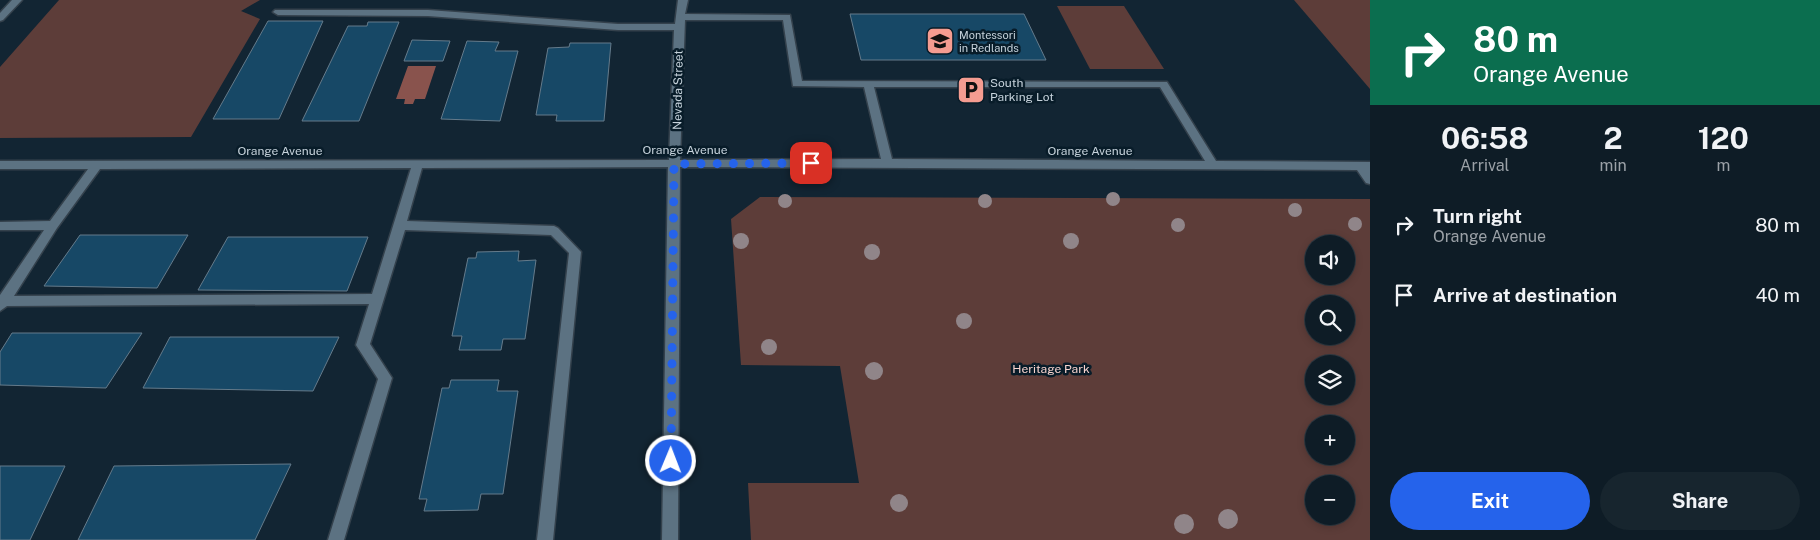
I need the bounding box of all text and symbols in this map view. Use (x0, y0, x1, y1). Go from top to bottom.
text: 80 m (1473, 19, 1558, 60)
icon: right (1390, 20, 1455, 85)
school or university icon: Montessori in Redlands (925, 26, 955, 56)
place label: Montessori in Redlands (959, 29, 1019, 54)
street label: Nevada Street (670, 50, 686, 130)
text: Orange Avenue (1473, 61, 1629, 87)
parking icon: South Parking Lot (956, 75, 986, 105)
place label: South Parking Lot (990, 76, 1054, 104)
text: 06:58 (1441, 120, 1529, 156)
text: 2 (1604, 120, 1623, 156)
text: 120 (1698, 120, 1749, 156)
pin (790, 142, 832, 184)
street label: Orange Avenue (643, 143, 728, 157)
street label: Orange Avenue (238, 144, 323, 158)
street label: Orange Avenue (1048, 144, 1133, 158)
icon: arrive (797, 149, 825, 177)
text: Arrival (1460, 156, 1509, 175)
text: min (1600, 156, 1627, 175)
text: m (1716, 156, 1730, 175)
text: Turn right (1433, 205, 1522, 227)
icon: right (1390, 211, 1418, 239)
text: 80 m (1755, 214, 1800, 236)
text: Orange Avenue (1433, 227, 1546, 246)
map controls (1305, 235, 1355, 525)
button: sound (1305, 235, 1355, 285)
icon: arrive (1390, 281, 1418, 309)
text: Arrive at destination (1433, 284, 1617, 306)
text: 40 m (1755, 284, 1800, 306)
button: search (1305, 295, 1355, 345)
button: layers (1305, 355, 1355, 405)
park label: Heritage Park (1012, 362, 1090, 376)
button: + (1305, 415, 1355, 465)
position arrow (644, 434, 696, 486)
button: Exit (1390, 472, 1590, 530)
button: Share (1600, 472, 1800, 530)
button: − (1305, 475, 1355, 525)

